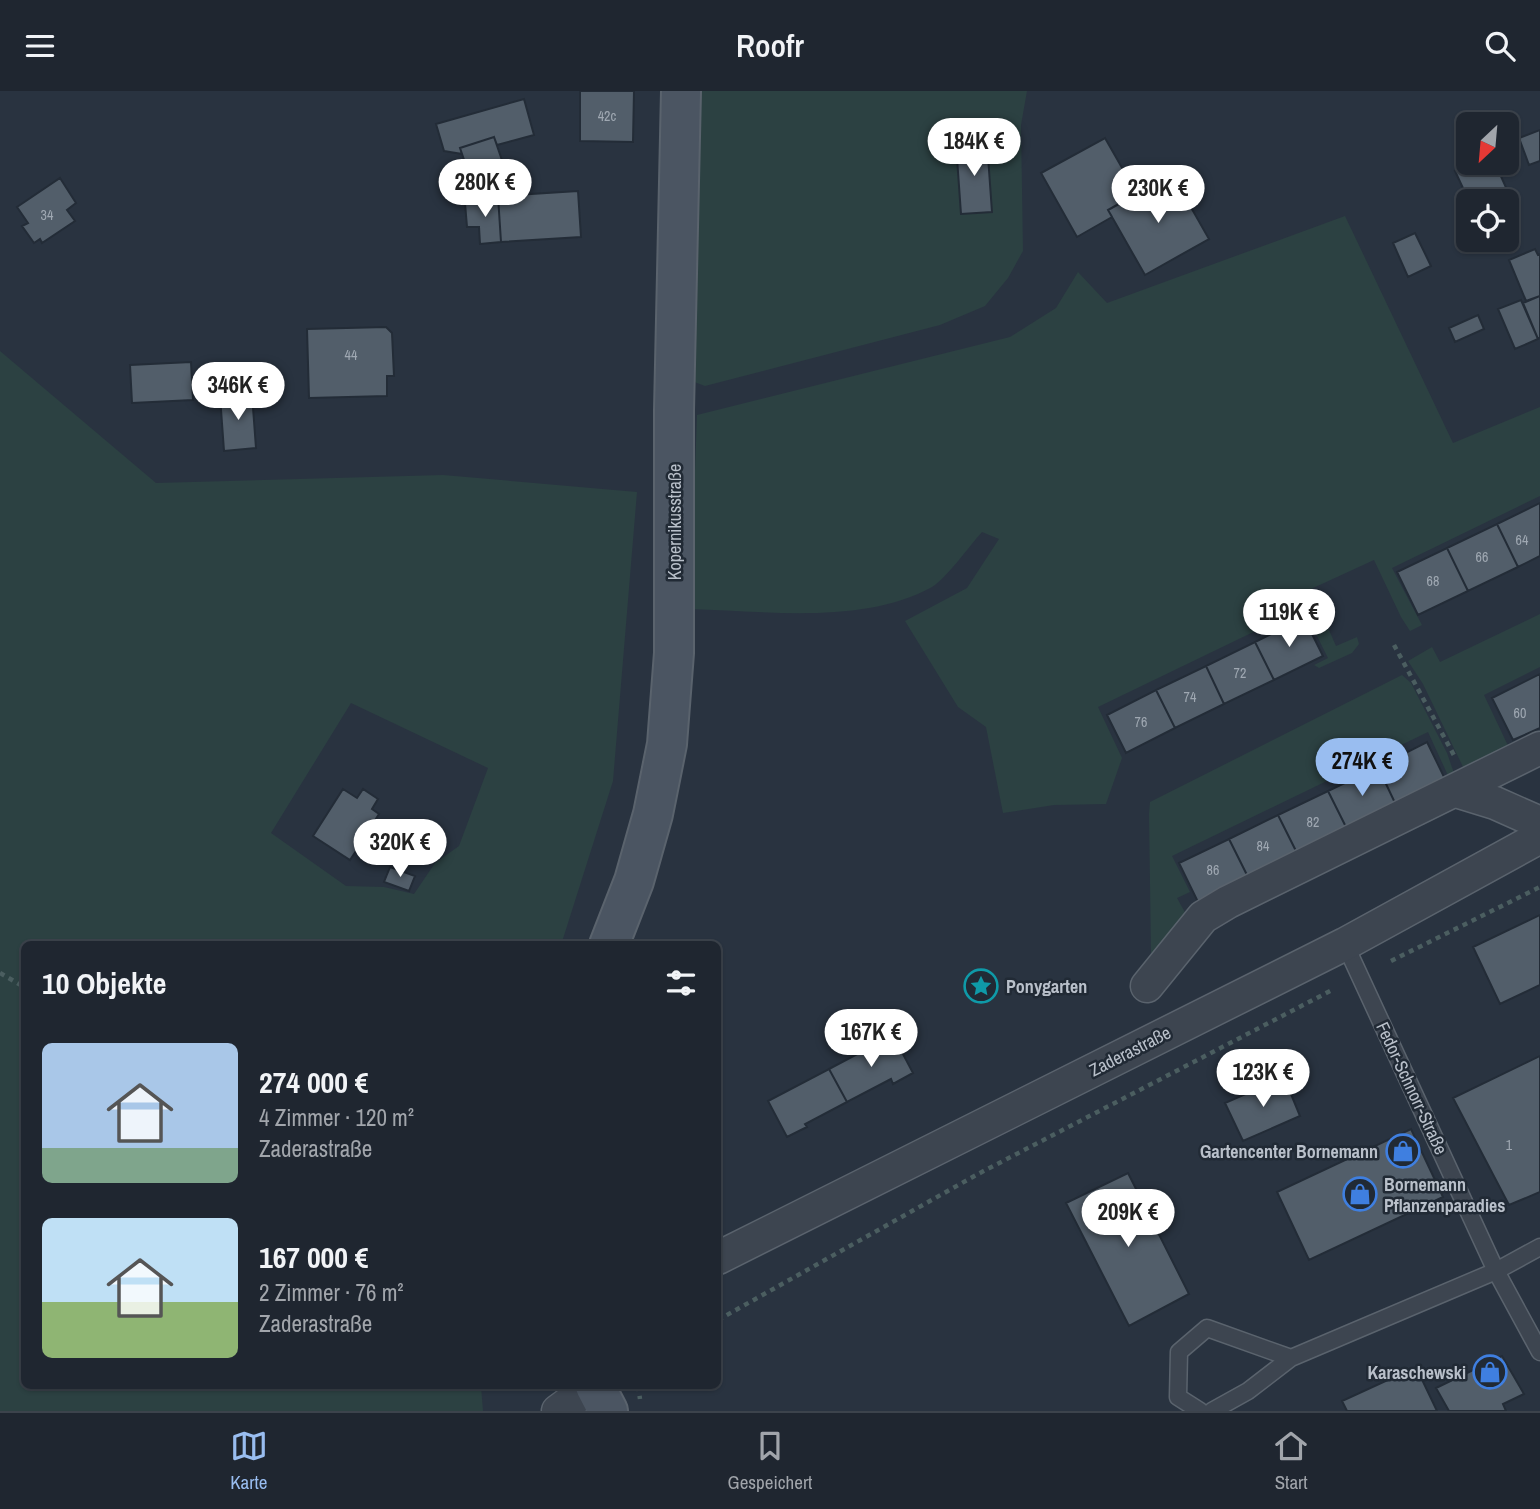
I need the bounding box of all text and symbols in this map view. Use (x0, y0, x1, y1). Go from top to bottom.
text: Roofr (736, 24, 804, 67)
icon: menu (21, 27, 59, 65)
icon: search (1481, 27, 1519, 65)
house number: 42c (598, 107, 617, 125)
north arrow (1456, 112, 1519, 175)
map controls (1456, 112, 1519, 252)
pin: 184K € (917, 119, 1031, 178)
text: 184K € (944, 125, 1004, 156)
pin: 280K € (428, 159, 542, 219)
pin: 230K € (1101, 165, 1215, 225)
text: 280K € (455, 166, 515, 197)
text: 230K € (1128, 172, 1188, 203)
button: locate (1456, 189, 1519, 252)
house number: 34 (41, 206, 54, 224)
house number: 44 (345, 346, 358, 364)
pin: 346K € (181, 363, 295, 422)
text: 346K € (208, 369, 268, 400)
street label: Kopernikusstraße (662, 464, 687, 580)
house number: 64 (1516, 531, 1529, 549)
house number: 66 (1476, 548, 1488, 566)
house number: 68 (1427, 572, 1439, 590)
pin: 119K € (1232, 589, 1346, 649)
text: 119K € (1259, 596, 1319, 627)
house number: 72 (1234, 664, 1246, 682)
house number: 74 (1184, 688, 1197, 706)
house number: 60 (1514, 704, 1526, 722)
house number: 76 (1135, 713, 1147, 731)
pin: 274K € (1305, 739, 1419, 798)
text: 274K € (1332, 745, 1392, 776)
house number: 82 (1307, 813, 1319, 831)
pin: 320K € (343, 819, 457, 879)
text: 320K € (370, 826, 430, 857)
house number: 84 (1257, 837, 1270, 855)
house number: 86 (1207, 861, 1219, 879)
text: 10 Objekte (42, 963, 166, 1003)
icon: filters (662, 964, 700, 1002)
place icon: Ponygarten (962, 967, 1000, 1005)
place label: Ponygarten (1006, 974, 1087, 999)
pin: 167K € (814, 1009, 928, 1069)
text: 167K € (841, 1016, 901, 1047)
street label: Fedor-Schnorr-Straße (1370, 1018, 1454, 1158)
street label: Zaderastraße (1085, 1020, 1175, 1082)
pin: 123K € (1206, 1049, 1320, 1109)
text: 123K € (1233, 1056, 1293, 1087)
text: 274 000 € (259, 1062, 368, 1102)
icon: home (98, 1071, 182, 1155)
text: 4 Zimmer · 120 m² (259, 1102, 414, 1133)
shop icon: Gartencenter Bornemann (1384, 1132, 1422, 1170)
text: Zaderastraße (259, 1133, 372, 1164)
house number: 1 (1506, 1136, 1513, 1154)
place label: Gartencenter Bornemann (1200, 1139, 1378, 1164)
place label: Bornemann Pflanzenparadies (1384, 1172, 1505, 1218)
shop icon: Bornemann Pflanzenparadies (1341, 1175, 1379, 1213)
pin: 209K € (1071, 1189, 1185, 1249)
text: 209K € (1098, 1196, 1158, 1227)
text: 167 000 € (259, 1237, 368, 1277)
icon: home (98, 1246, 182, 1330)
text: 2 Zimmer · 76 m² (259, 1277, 404, 1308)
text: Zaderastraße (259, 1308, 372, 1339)
shop icon: Karaschewski (1471, 1353, 1509, 1391)
place label: Karaschewski (1368, 1360, 1466, 1385)
tab: Karte (230, 1427, 268, 1495)
tab: Gespeichert (728, 1427, 812, 1495)
tab: Start (1272, 1427, 1310, 1495)

